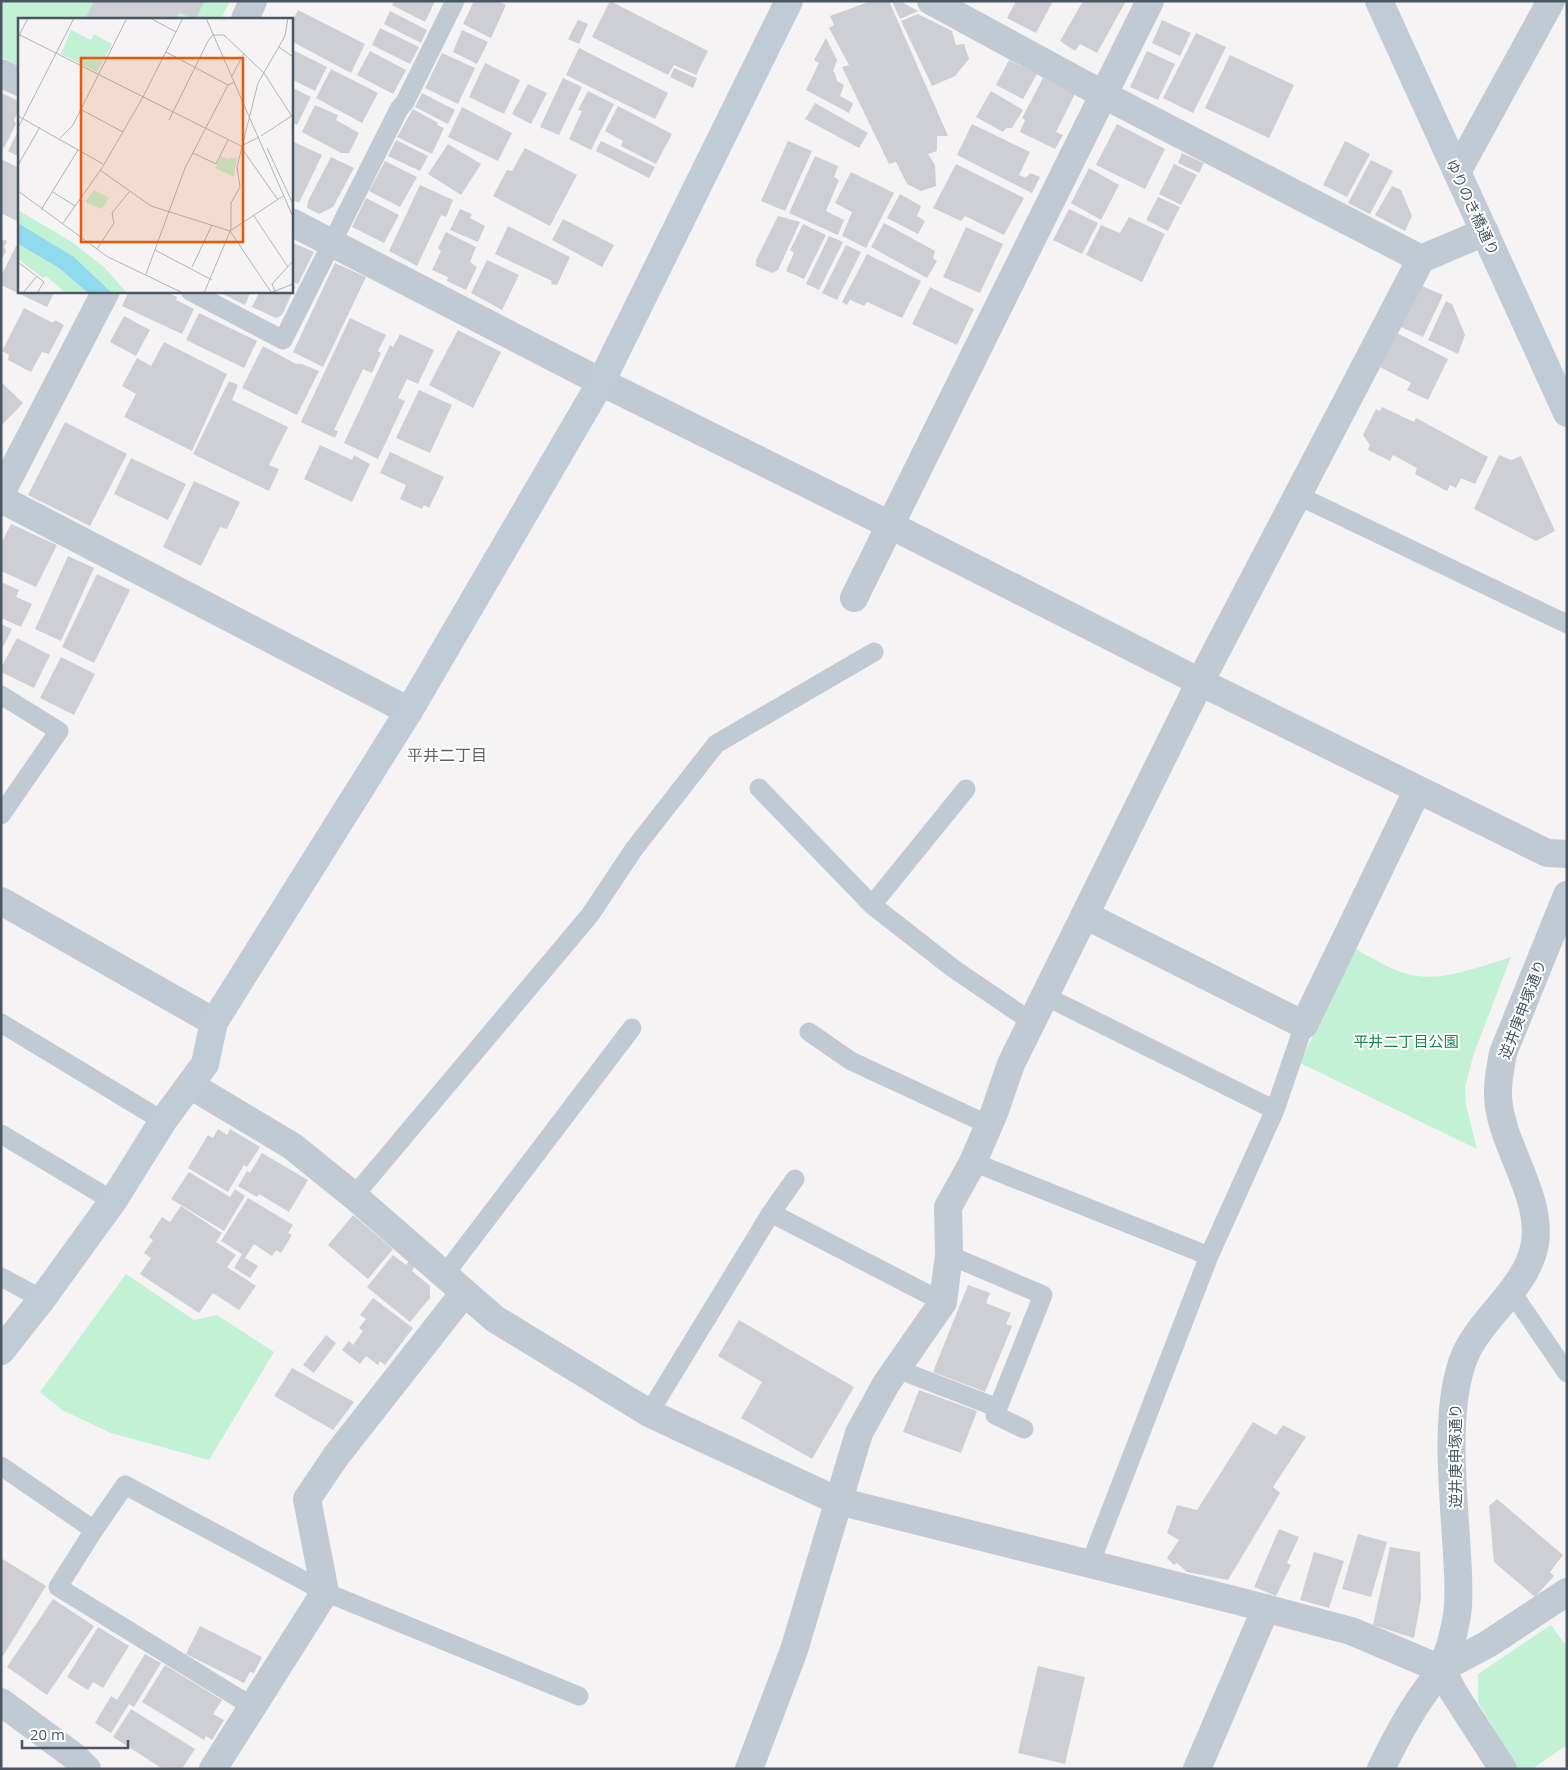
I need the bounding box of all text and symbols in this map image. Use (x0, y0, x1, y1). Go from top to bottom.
inset map (18, 18, 292, 292)
street label: ゆりのき橋通り (1442, 155, 1504, 259)
district label: 平井二丁目 (407, 744, 487, 766)
street label: 逆井庚申塚通り (1494, 956, 1550, 1062)
park label: 平井二丁目公園 (1353, 1031, 1459, 1051)
street label: 逆井庚申塚通り (1445, 1403, 1465, 1509)
scale bar (22, 1718, 129, 1750)
text: 20 m (30, 1724, 65, 1744)

